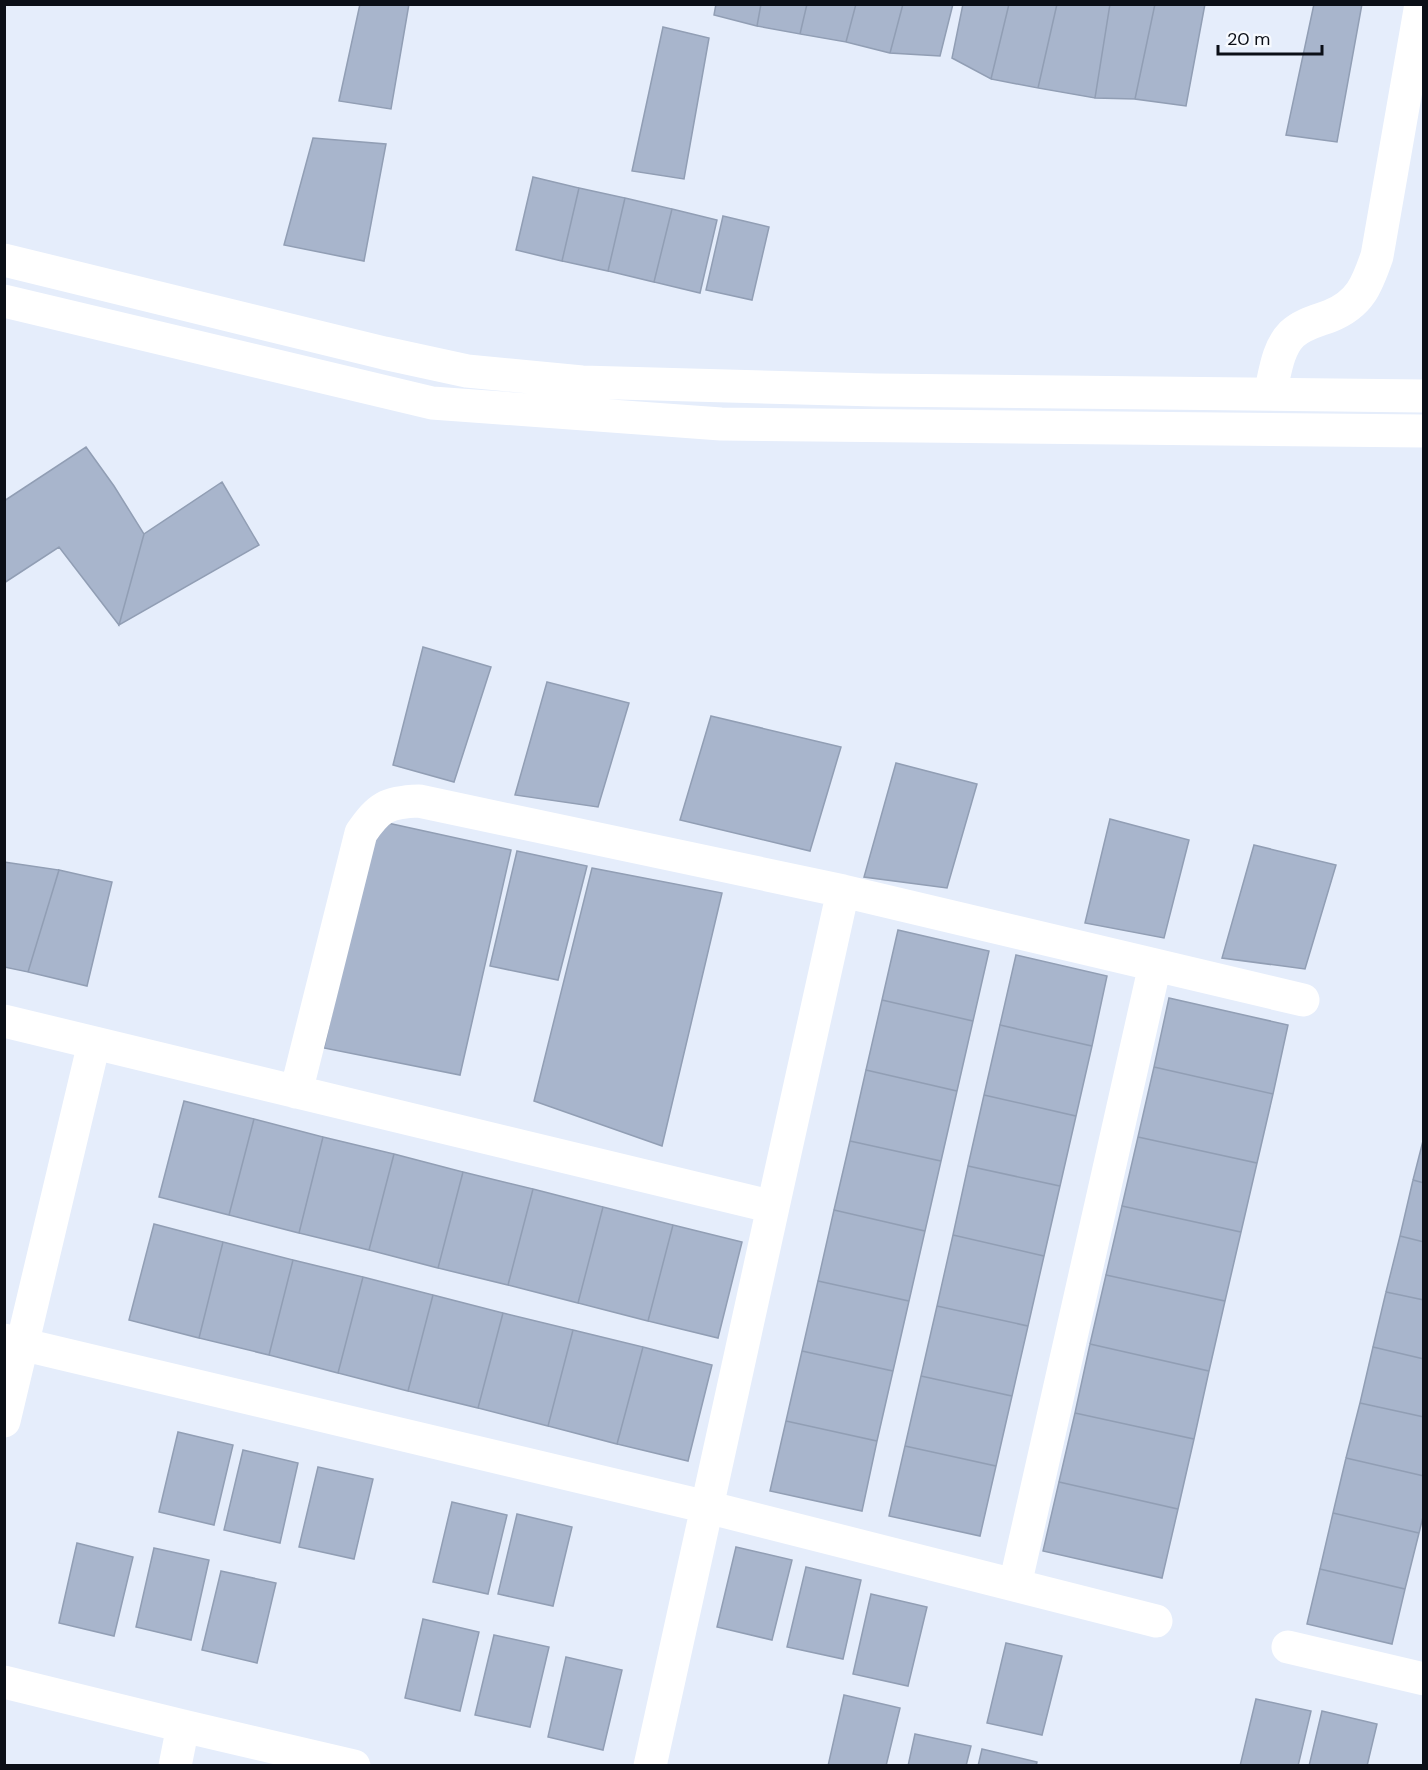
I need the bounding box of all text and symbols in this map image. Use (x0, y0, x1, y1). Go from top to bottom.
scale bar (1218, 18, 1322, 56)
text: 20 m (1227, 27, 1270, 51)

